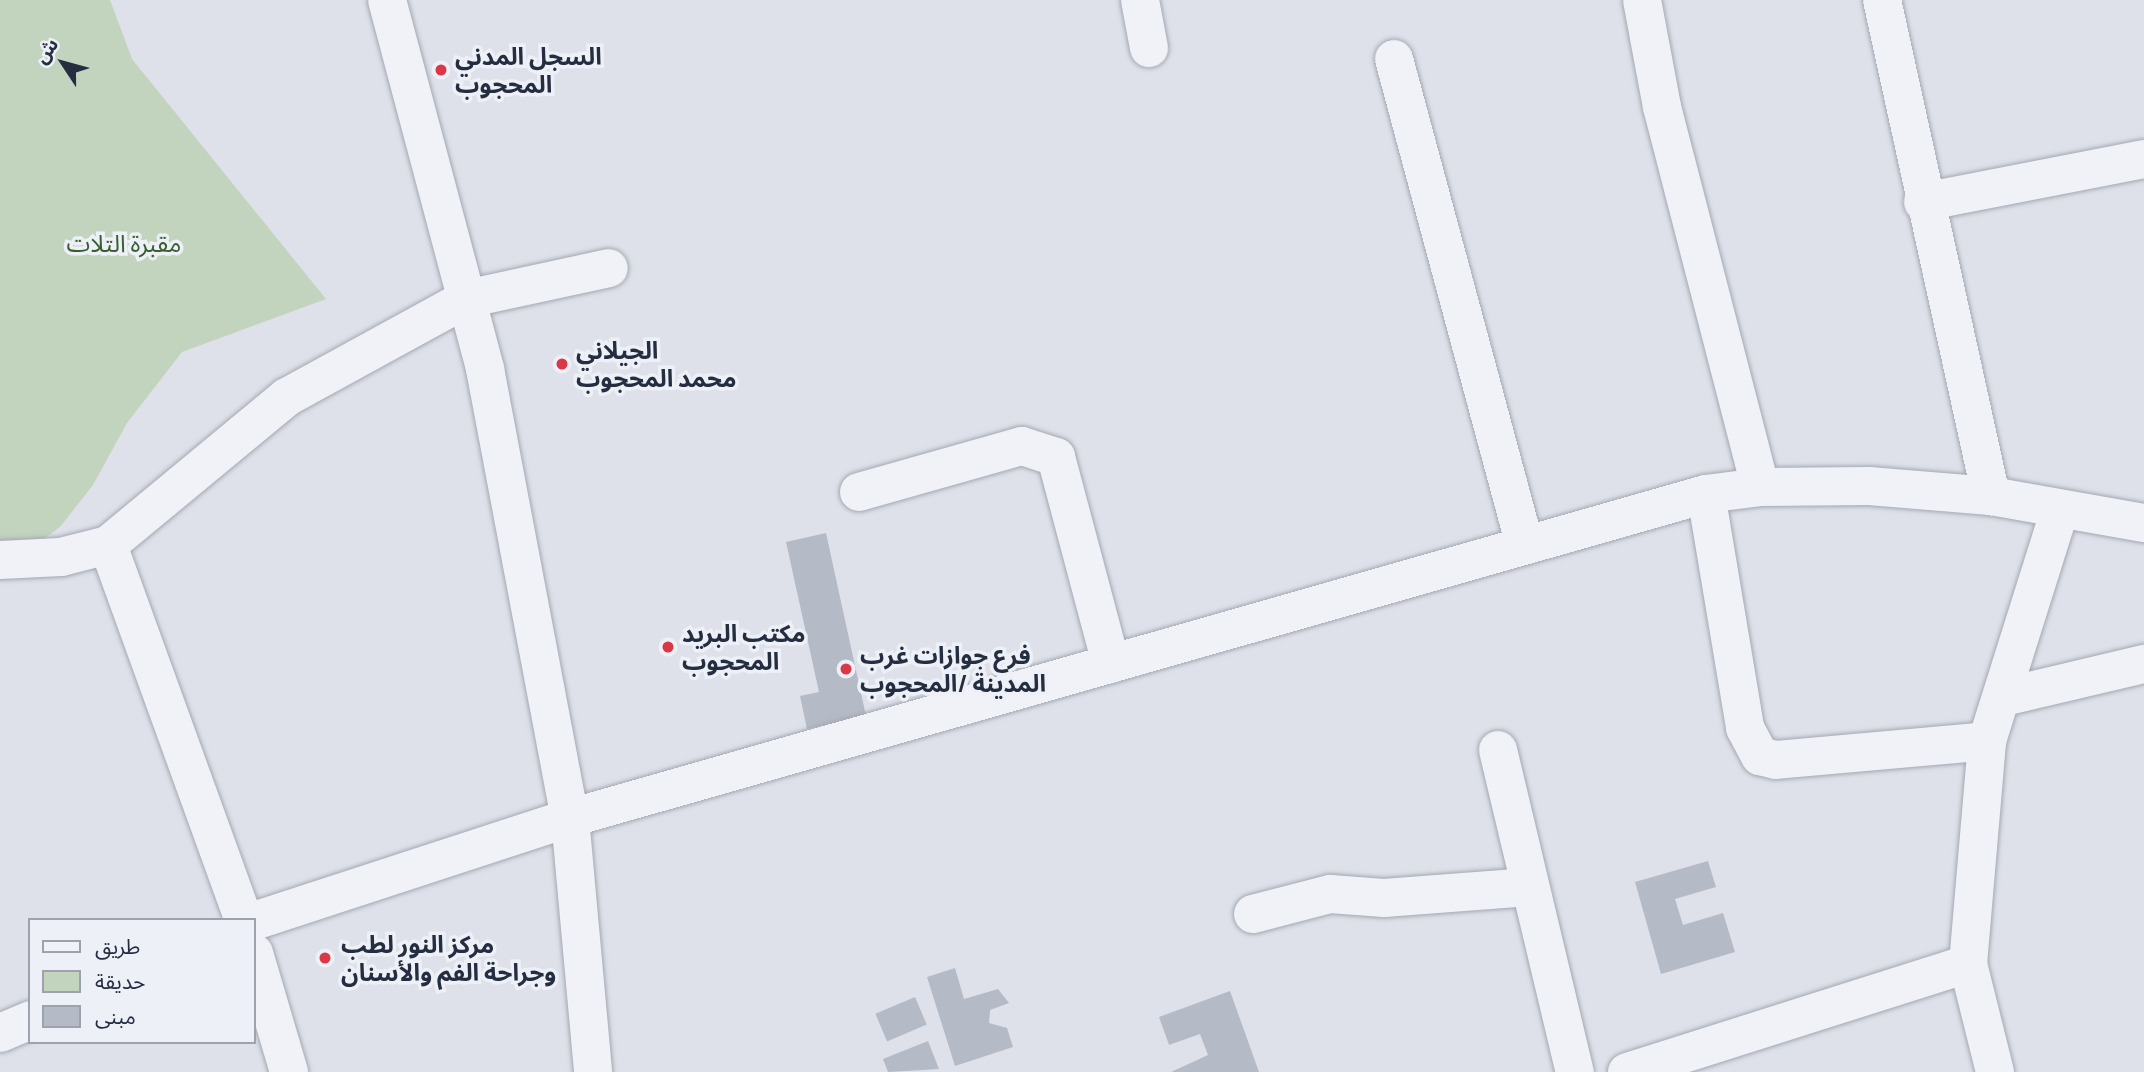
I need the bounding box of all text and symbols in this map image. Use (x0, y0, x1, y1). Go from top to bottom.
north arrow (28, 28, 98, 98)
text: ش (28, 32, 64, 69)
place label: السجل المدني المحجوب (455, 42, 602, 98)
marker: السجل المدني المحجوب (433, 62, 449, 78)
park label: مقبرة التلات (67, 229, 181, 257)
place label: الجيلاني محمد المحجوب (576, 336, 736, 392)
marker: الجيلاني محمد المحجوب (554, 356, 570, 372)
place label: مكتب البريد المحجوب (682, 619, 805, 675)
marker: مكتب البريد المحجوب (660, 639, 676, 655)
place label: فرع جوازات غرب المدينة /المحجوب (860, 641, 1046, 697)
marker: فرع جوازات غرب المدينة /المحجوب (838, 661, 854, 677)
legend (28, 918, 256, 1044)
place label: مركز النور لطب وجراحة الفم والأسنان (341, 930, 556, 986)
text: طريق (95, 932, 140, 960)
marker: مركز النور لطب وجراحة الفم والأسنان (315, 948, 335, 968)
text: حديقة (95, 967, 145, 995)
text: مبنى (95, 1002, 136, 1030)

